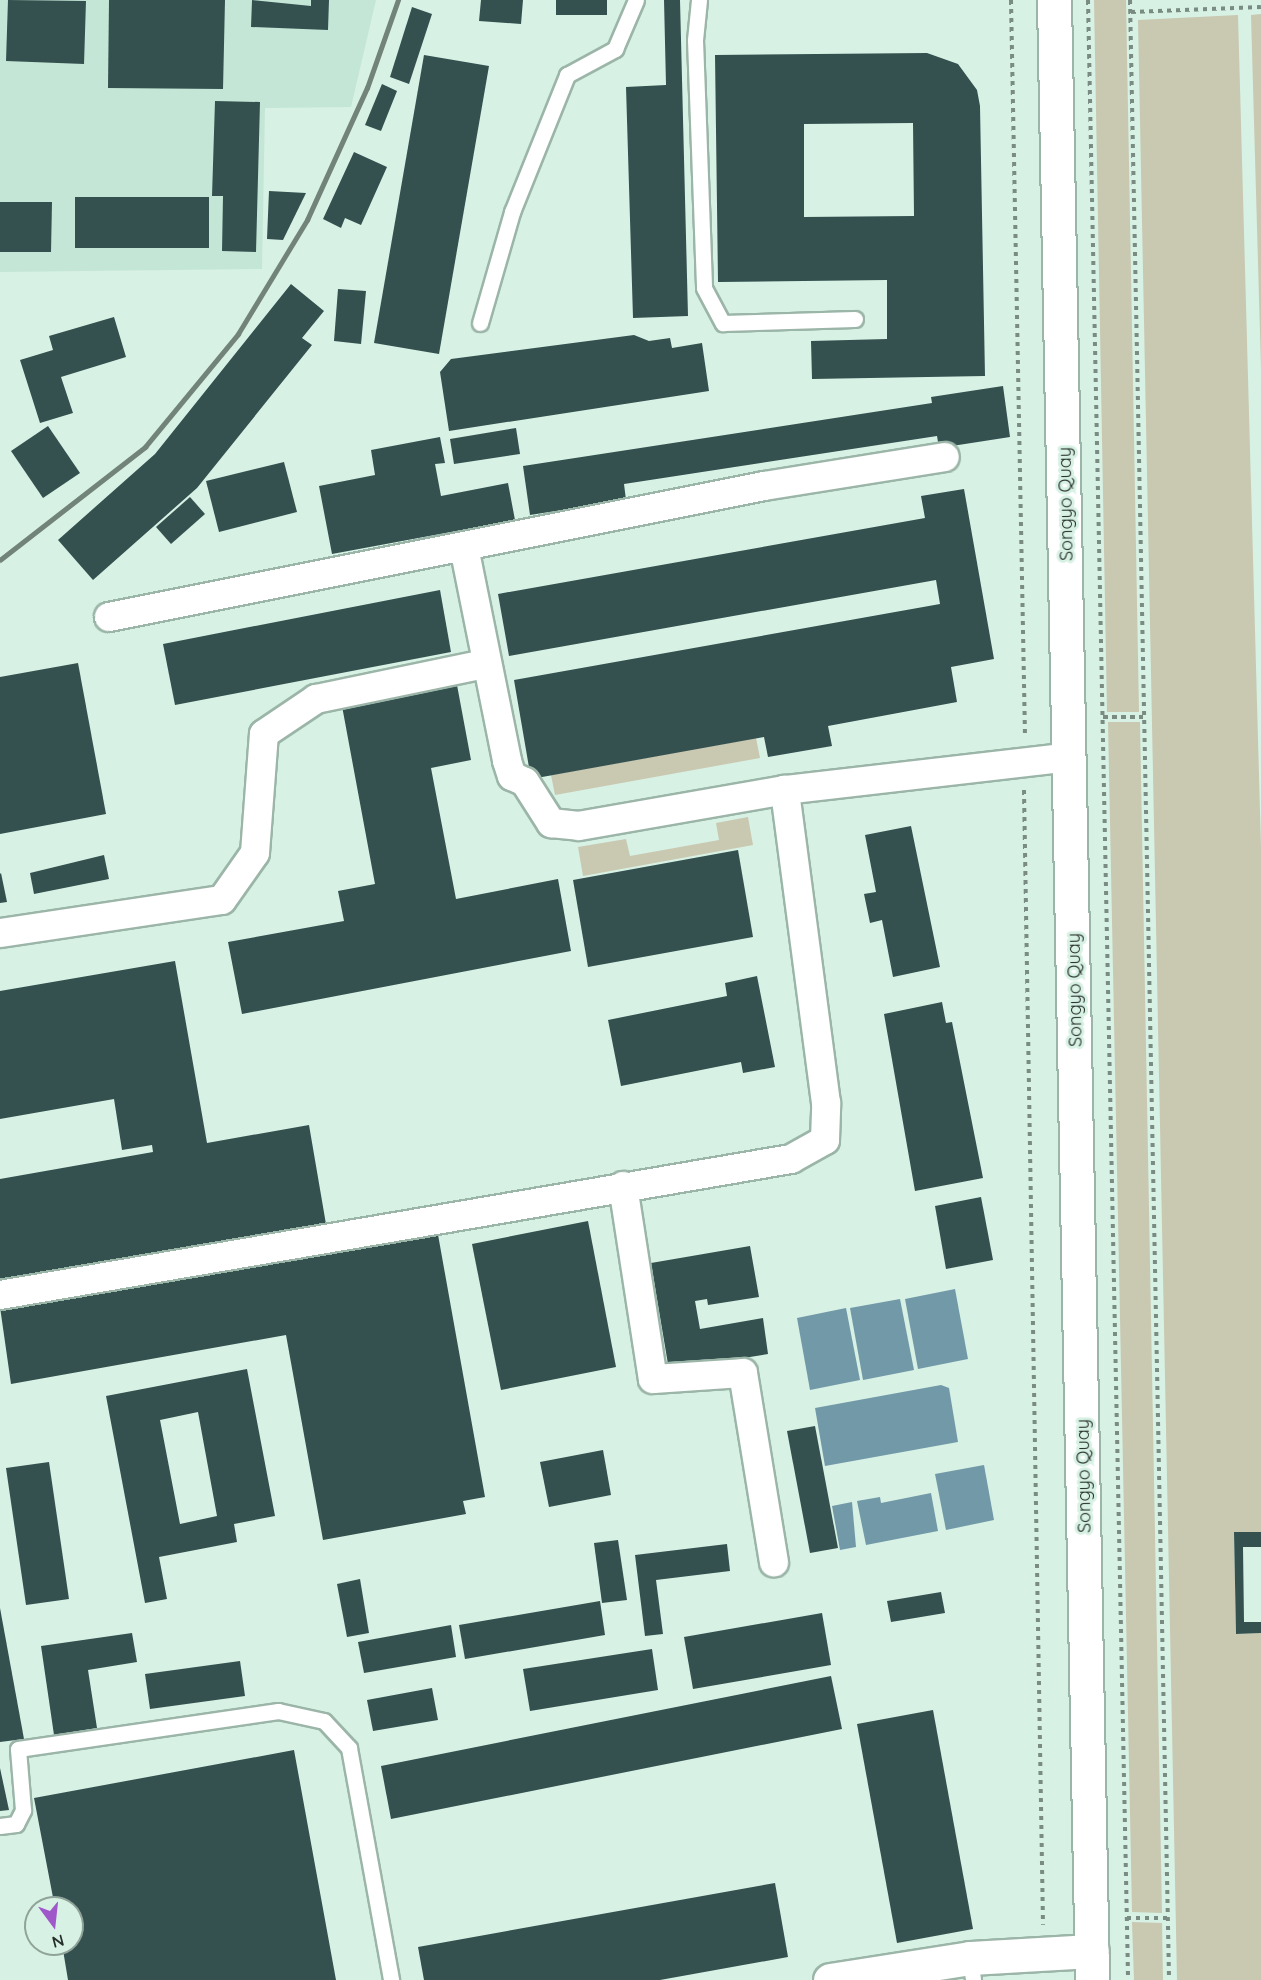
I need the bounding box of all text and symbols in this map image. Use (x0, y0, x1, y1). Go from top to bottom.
street label: Songyo Quay (1054, 447, 1078, 561)
street label: Songyo Quay (1063, 933, 1087, 1047)
street label: Songyo Quay (1072, 1419, 1096, 1533)
north arrow (24, 1896, 84, 1956)
text: N (50, 1930, 66, 1953)

